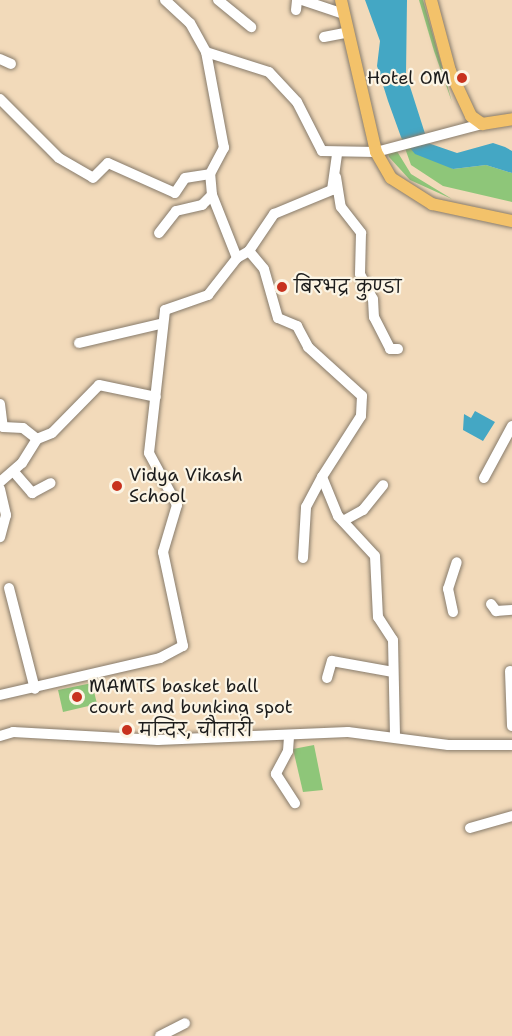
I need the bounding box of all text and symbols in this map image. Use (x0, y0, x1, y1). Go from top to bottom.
place label: Hotel OM (367, 67, 450, 89)
marker: Hotel OM (455, 71, 469, 85)
place label: बिरभद्र कुण्डा (294, 276, 401, 298)
marker: बिरभद्र कुण्डा (275, 280, 289, 294)
place label: Vidya Vikash School (129, 465, 243, 508)
marker: Vidya Vikash School (110, 479, 124, 493)
place label: MAMTS basket ball court and bunking spot (89, 676, 293, 718)
marker: MAMTS basket ball court and bunking spot (70, 690, 84, 704)
place label: मन्दिर, चौतारी (139, 719, 253, 741)
marker: मन्दिर, चौतारी (120, 723, 134, 737)

